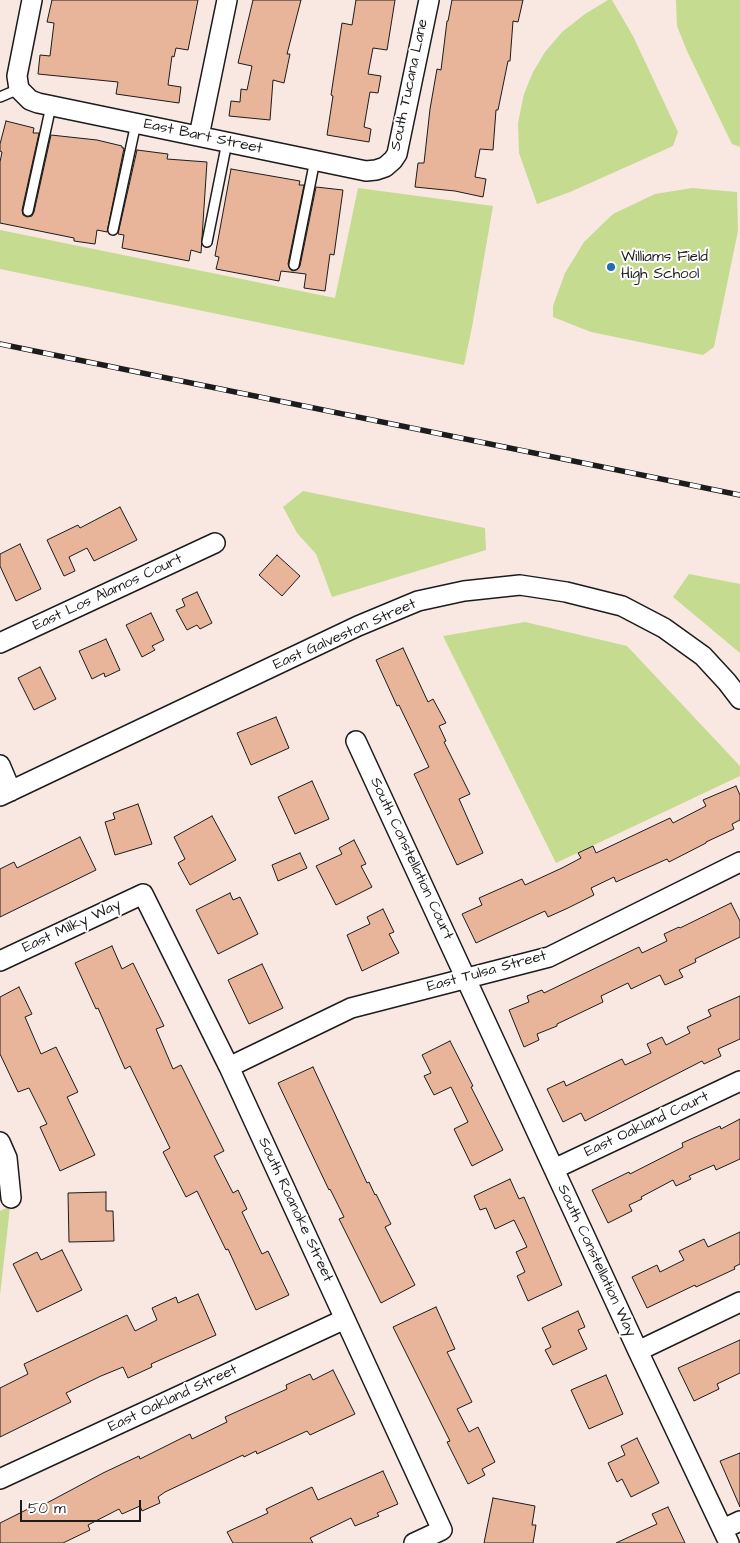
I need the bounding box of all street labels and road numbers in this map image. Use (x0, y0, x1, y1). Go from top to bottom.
street label: South Tucana Lane (387, 18, 433, 152)
street label: East Bart Street (142, 116, 264, 158)
street label: East Los Alamos Court (30, 550, 186, 636)
street label: East Galveston Street (271, 595, 419, 675)
street label: South Constellation Court (365, 775, 457, 943)
street label: East Milky Way (20, 896, 124, 958)
street label: East Tulsa Street (425, 947, 549, 997)
street label: East Oakland Court (582, 1088, 712, 1162)
street label: South Roanoke Street (254, 1135, 336, 1285)
street label: South Constellation Way (553, 1182, 639, 1340)
street label: East Oakland Street (106, 1361, 240, 1437)

